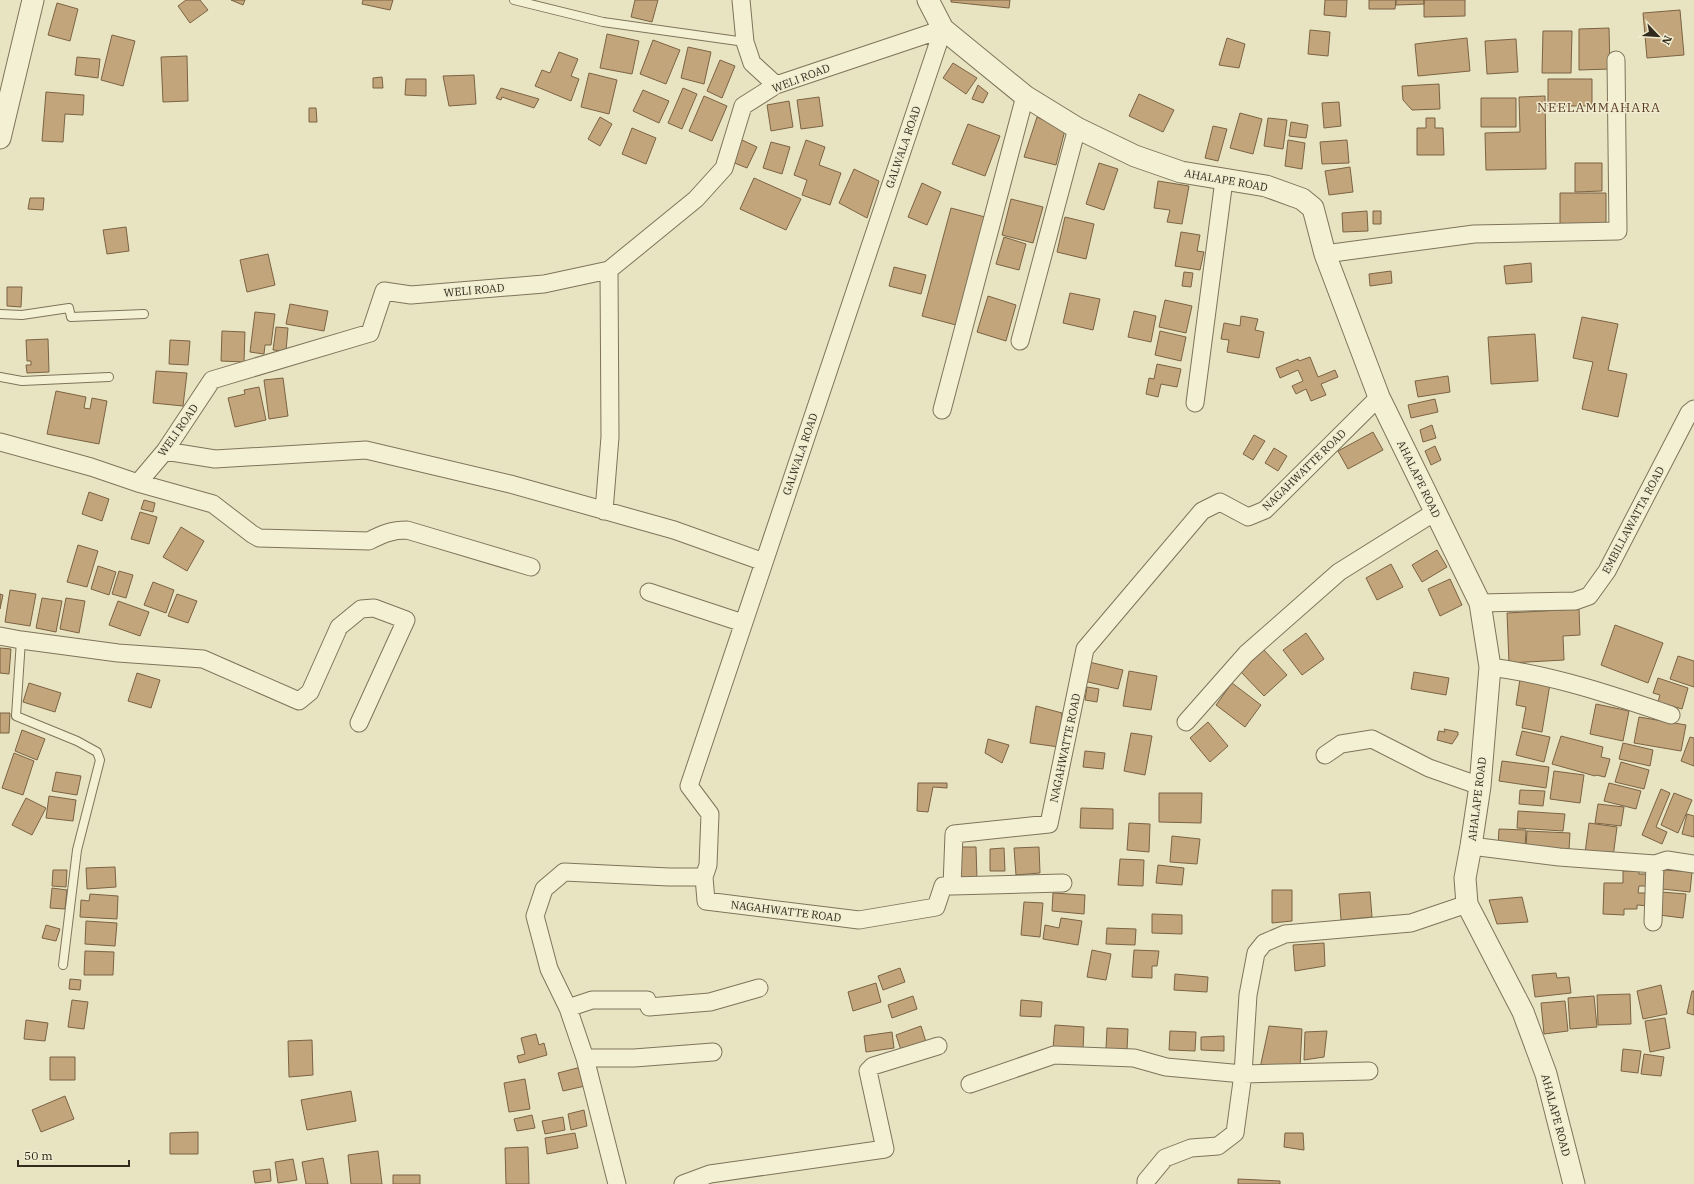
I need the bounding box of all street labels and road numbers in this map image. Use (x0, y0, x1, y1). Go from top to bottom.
street label: WELI ROAD (770, 60, 832, 95)
street label: GALWALA ROAD (882, 104, 924, 190)
street label: AHALAPE ROAD (1183, 166, 1269, 194)
street label: WELI ROAD (443, 280, 505, 300)
street label: WELI ROAD (155, 401, 201, 459)
street label: GALWALA ROAD (779, 411, 821, 497)
street label: NAGAHWATTE ROAD (1259, 426, 1349, 514)
street label: AHALAPE ROAD (1394, 438, 1444, 520)
street label: EMBILLAWATTA ROAD (1599, 464, 1667, 576)
street label: NAGAHWATTE ROAD (1047, 692, 1083, 804)
street label: AHALAPE ROAD (1465, 756, 1489, 842)
street label: NAGAHWATTE ROAD (730, 897, 842, 925)
street label: AHALAPE ROAD (1538, 1072, 1574, 1158)

